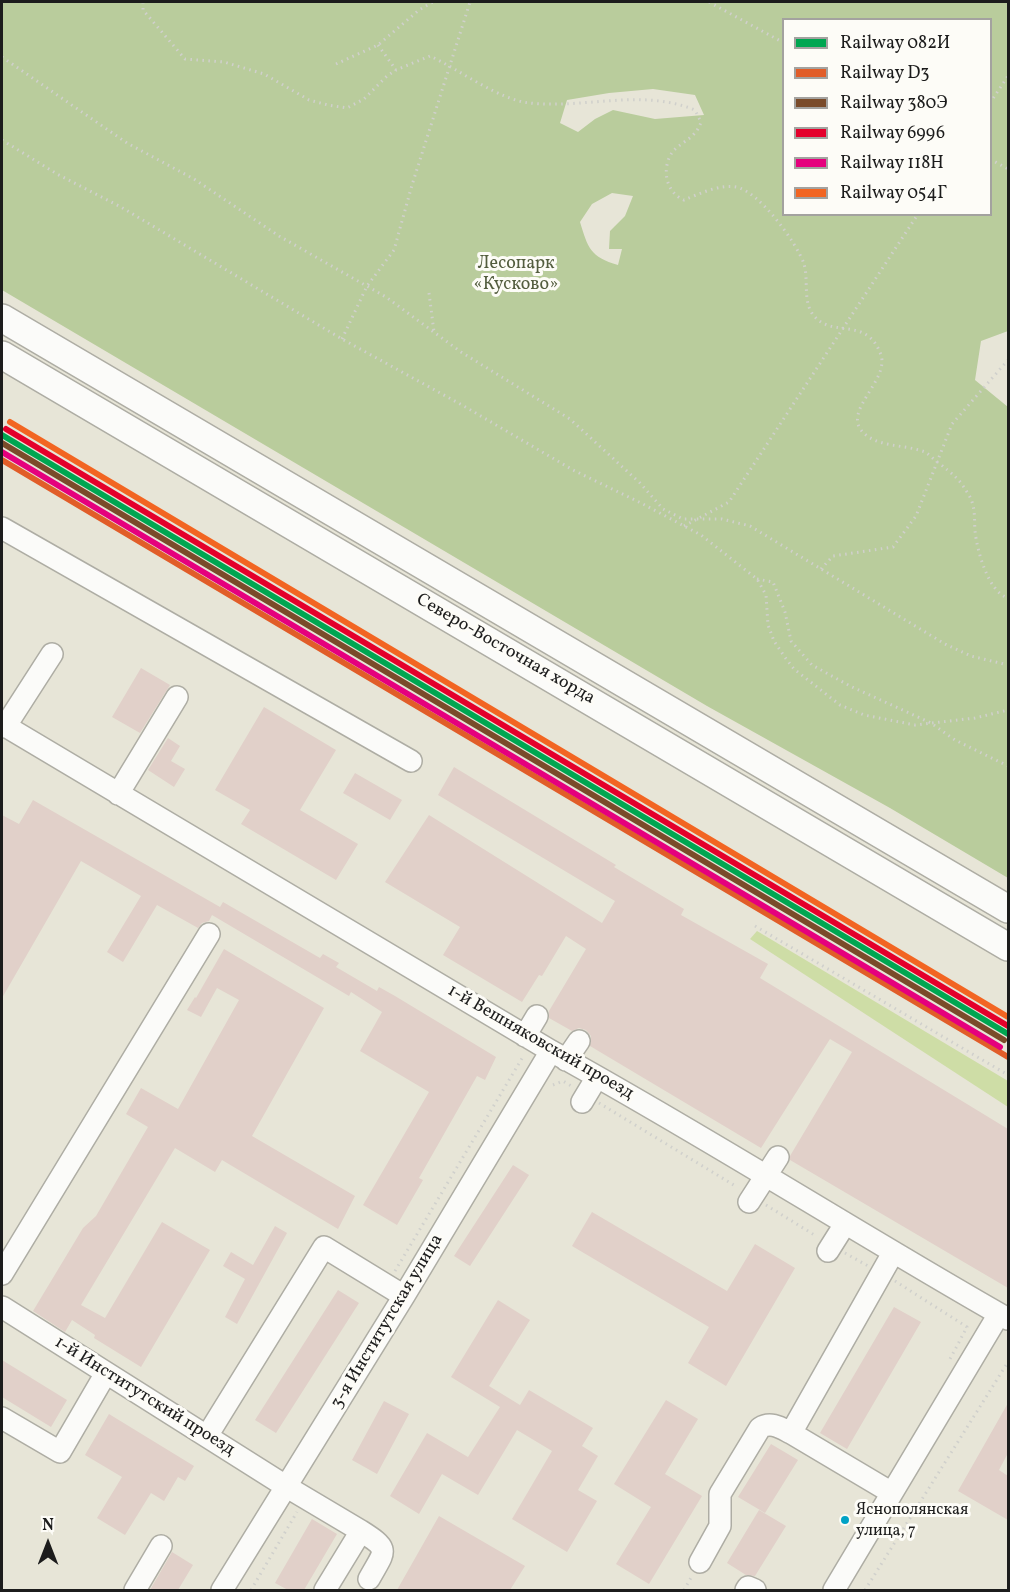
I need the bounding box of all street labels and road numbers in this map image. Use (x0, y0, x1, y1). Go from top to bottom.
street label: Северо-Восточная хорда (412, 590, 598, 710)
street label: 1-й Вешняковский проезд (443, 981, 637, 1105)
street label: 3-я Институтская улица (327, 1231, 449, 1413)
street label: 1-й Институтский проезд (50, 1332, 238, 1462)

